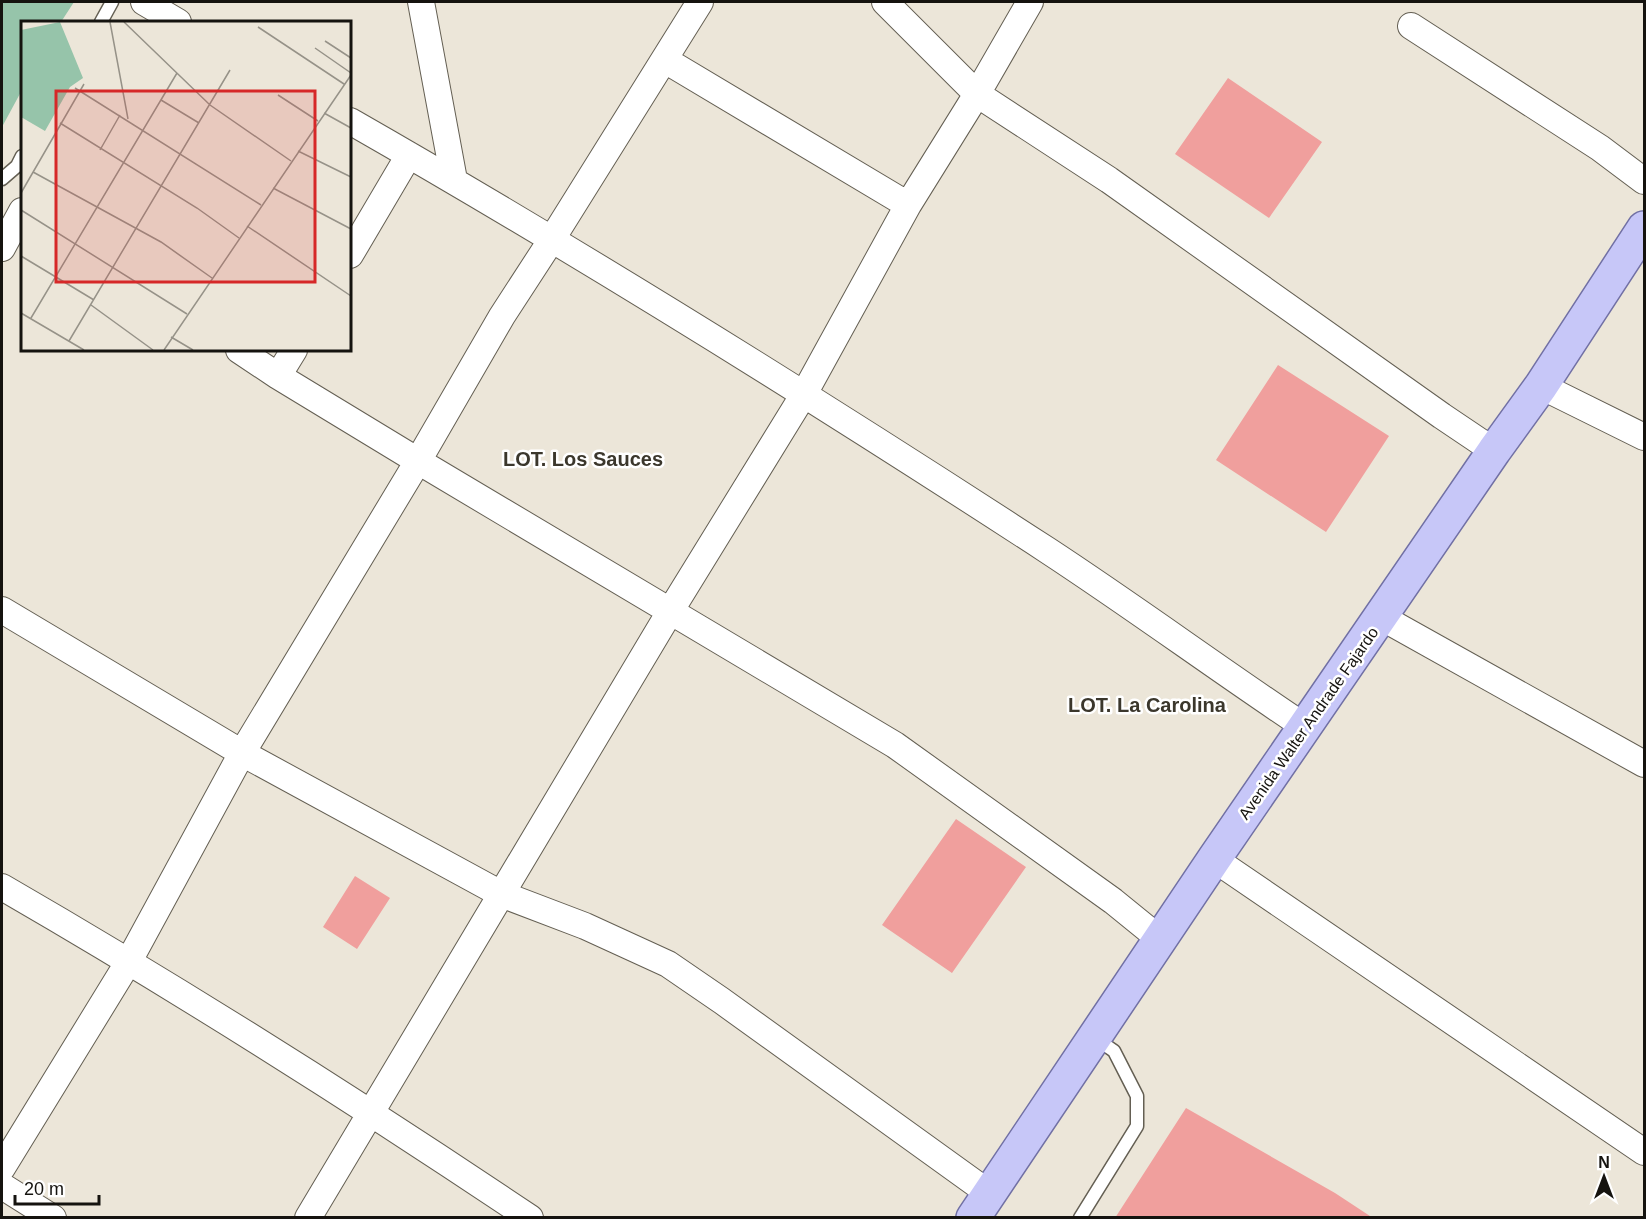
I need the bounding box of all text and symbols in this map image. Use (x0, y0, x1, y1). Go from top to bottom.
inset map (21, 21, 351, 351)
district label: LOT. Los Sauces (503, 448, 663, 470)
street label: Avenida Walter Andrade Fajardo (1235, 624, 1381, 823)
district label: LOT. La Carolina (1068, 694, 1227, 716)
north arrow (1574, 1147, 1634, 1207)
text: N (1598, 1154, 1610, 1171)
scale bar (15, 1168, 99, 1206)
text: 20 m (24, 1179, 64, 1199)

